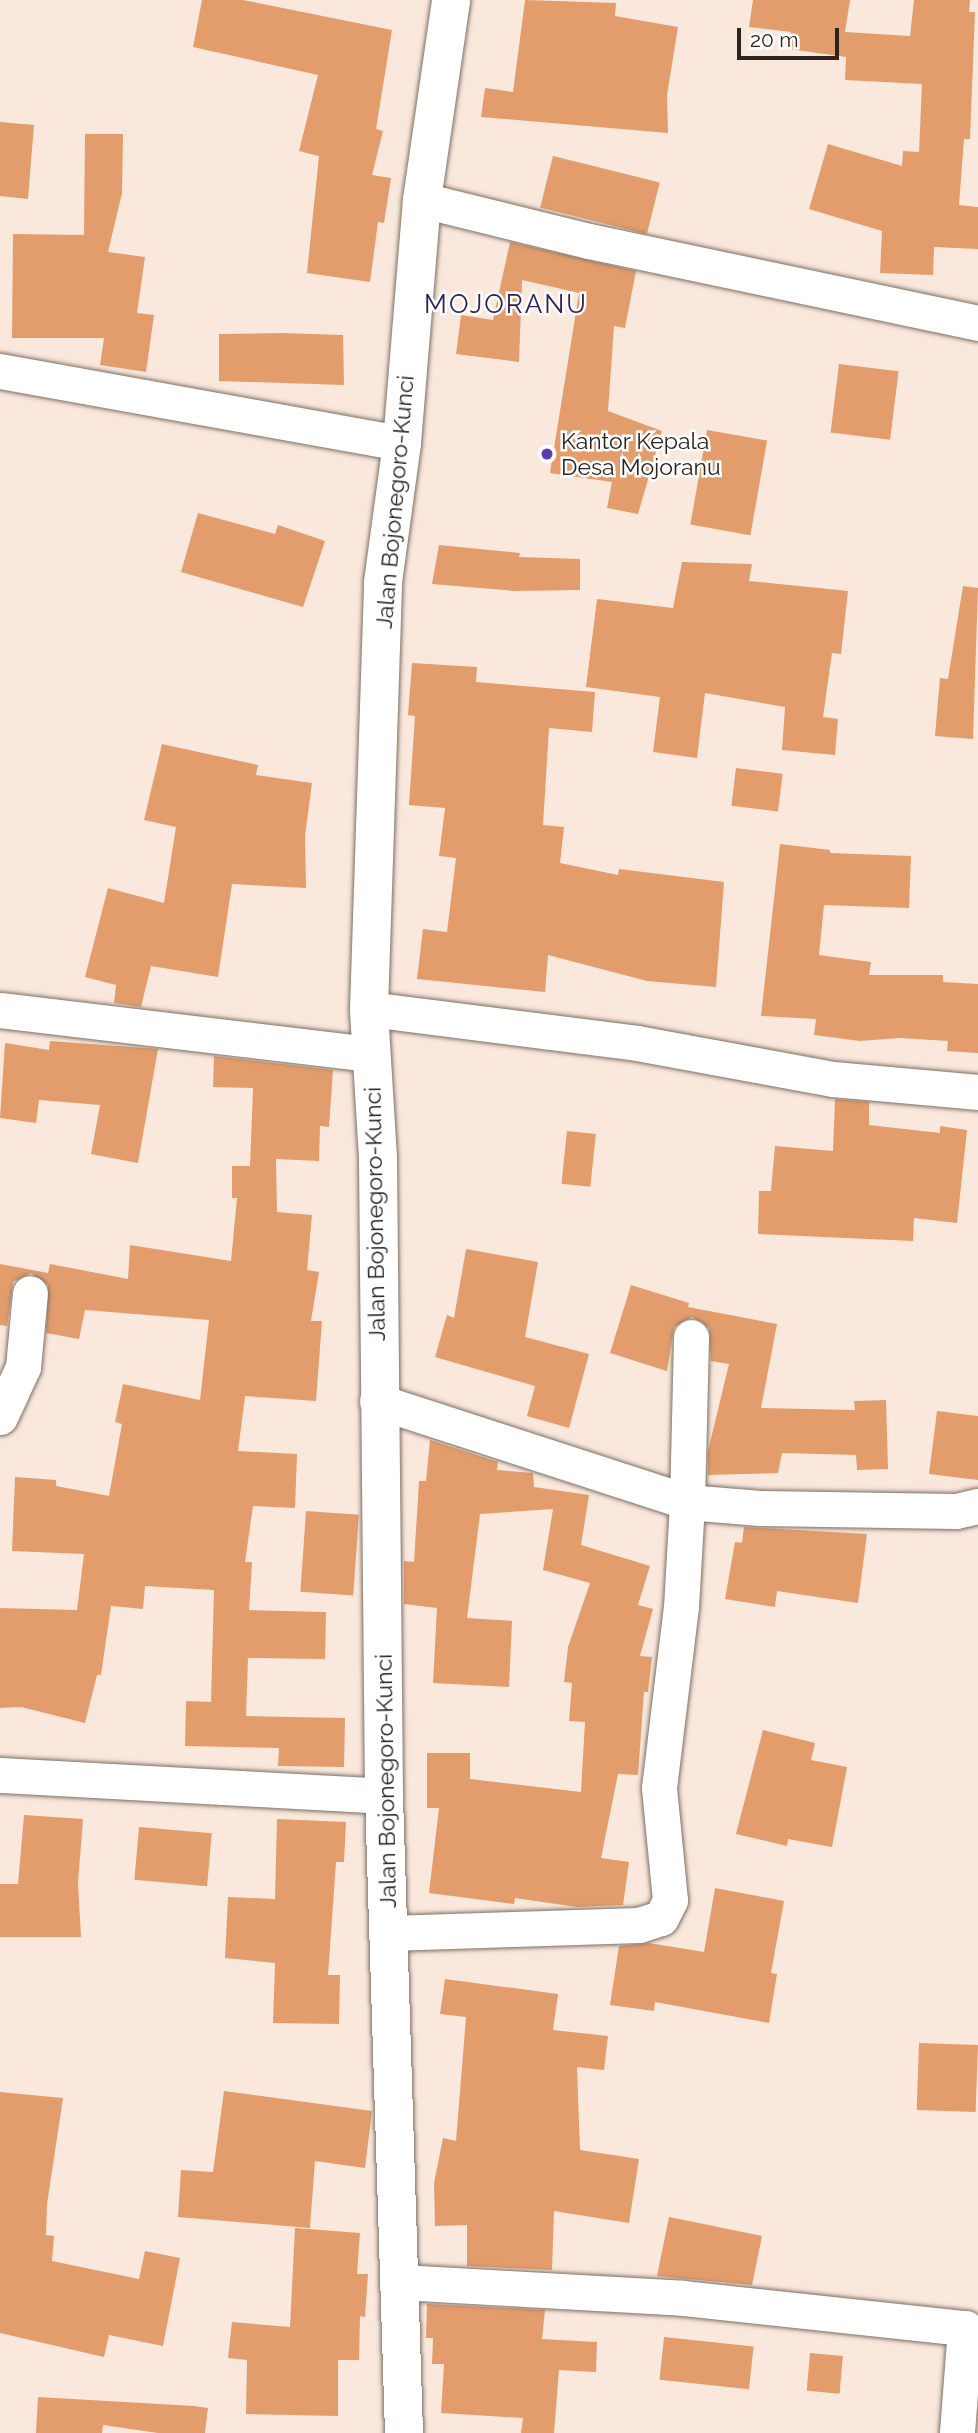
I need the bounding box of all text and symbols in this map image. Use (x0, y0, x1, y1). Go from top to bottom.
scale bar (740, 14, 842, 58)
text: 20 m (750, 27, 798, 52)
district label: MOJORANU (425, 289, 587, 321)
street label: Jalan Bojonegoro-Kunci (370, 374, 420, 630)
place label: Kantor Kepala Desa Mojoranu (561, 427, 721, 481)
marker: Kantor Kepala Desa Mojoranu (539, 446, 555, 462)
street label: Jalan Bojonegoro-Kunci (359, 1087, 391, 1341)
street label: Jalan Bojonegoro-Kunci (370, 1654, 402, 1908)

